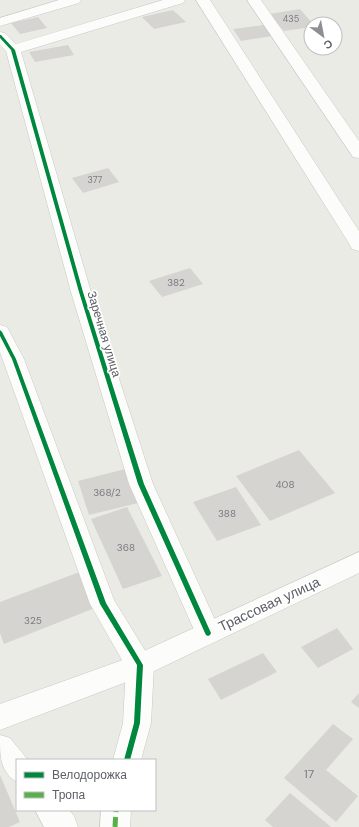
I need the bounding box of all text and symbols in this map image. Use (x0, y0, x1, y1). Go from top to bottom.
house number: 435 (283, 13, 299, 25)
north arrow (303, 16, 343, 56)
text: С (321, 36, 335, 53)
house number: 377 (88, 174, 103, 186)
house number: 382 (167, 276, 185, 289)
street label: Заречная улица (83, 289, 125, 379)
house number: 408 (276, 478, 295, 491)
house number: 368/2 (93, 486, 121, 499)
house number: 388 (218, 507, 236, 520)
house number: 368 (117, 541, 135, 554)
street label: Трассовая улица (215, 572, 323, 635)
house number: 325 (24, 614, 42, 627)
legend (16, 759, 156, 811)
house number: 17 (304, 766, 314, 782)
text: Велодорожка (52, 767, 127, 783)
text: Тропа (52, 787, 86, 803)

